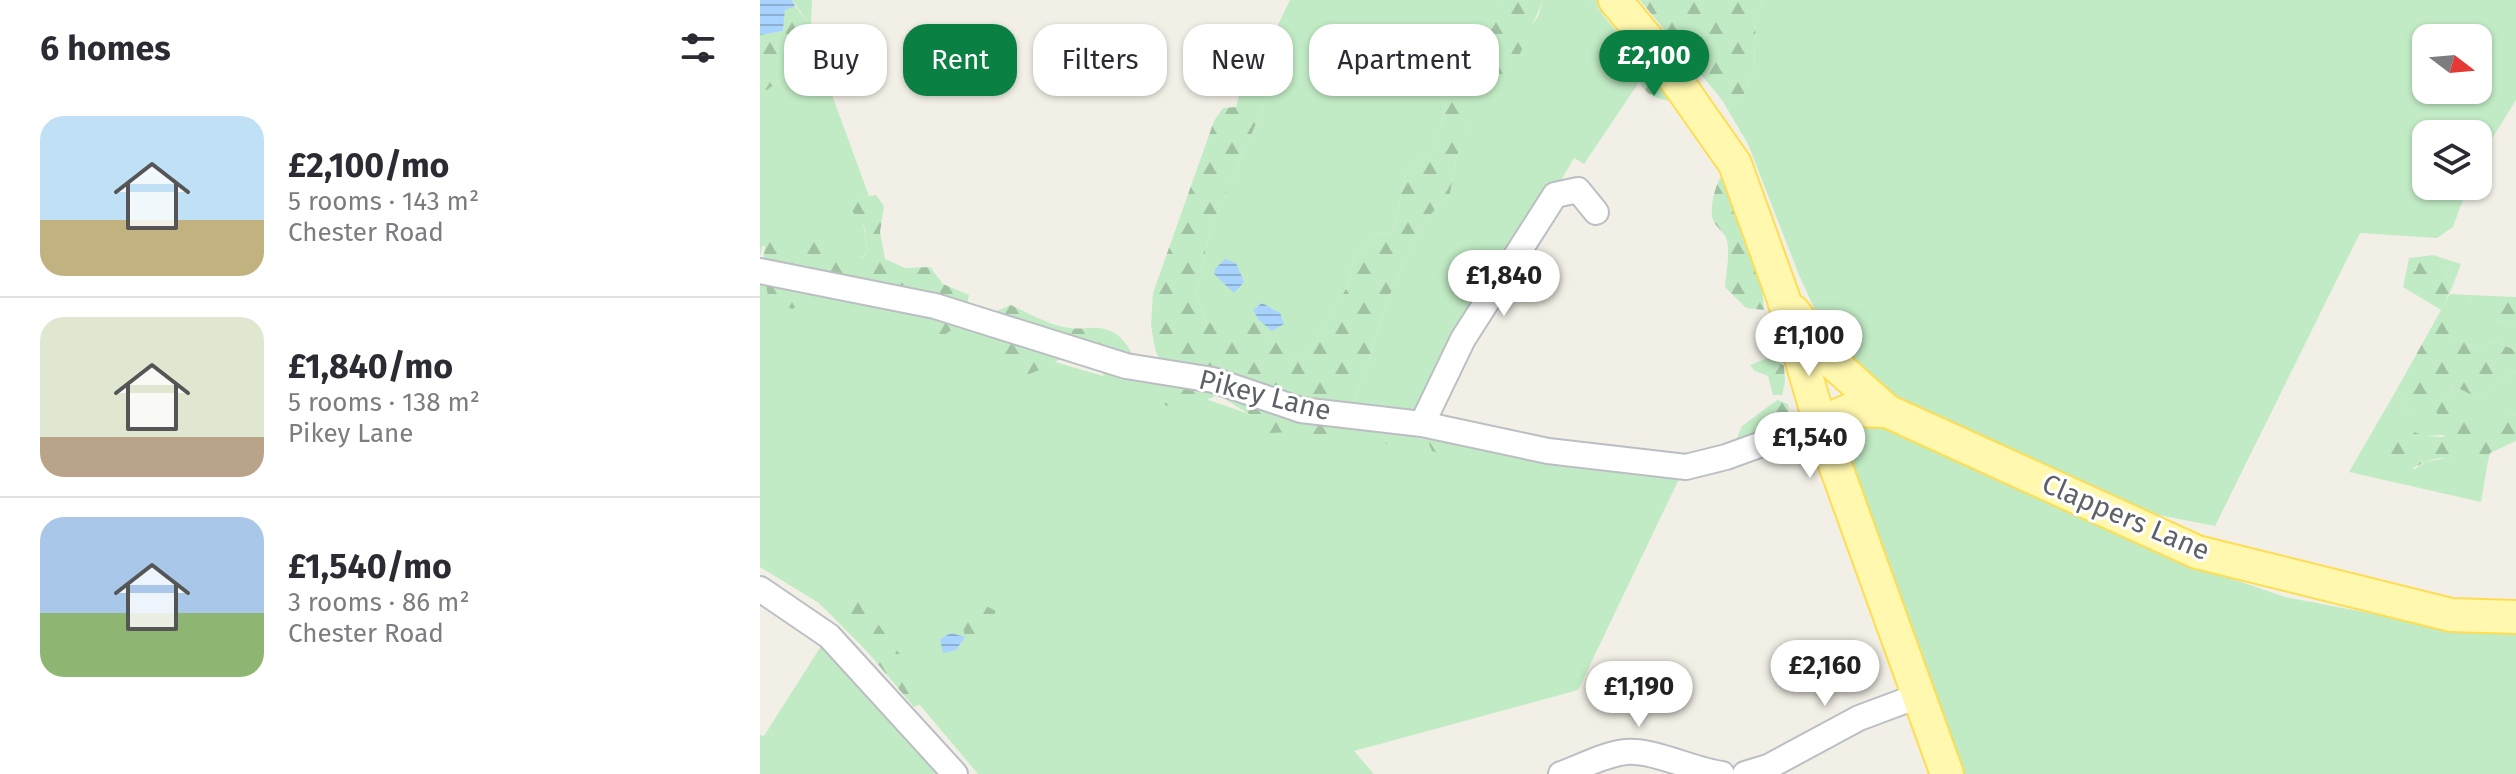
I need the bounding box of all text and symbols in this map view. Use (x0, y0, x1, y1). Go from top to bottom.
chip: Buy (784, 24, 887, 96)
chip: Rent (903, 24, 1017, 96)
chip: Filters (1033, 24, 1167, 96)
chip: New (1183, 24, 1293, 96)
chip: Apartment (1309, 24, 1499, 96)
north arrow (2412, 24, 2492, 104)
map controls (2412, 24, 2492, 200)
icon: filters (676, 26, 720, 70)
text: 6 homes (40, 28, 171, 69)
pin: £2,100 (1589, 30, 1719, 98)
text: £2,100 (1617, 40, 1691, 71)
button: layers (2412, 120, 2492, 200)
text: £2,100/mo (288, 145, 449, 186)
icon: home (104, 148, 200, 244)
text: 5 rooms · 143 m² (288, 186, 479, 217)
text: Chester Road (288, 217, 444, 248)
pin: £1,840 (1439, 250, 1569, 318)
text: £1,840 (1466, 260, 1542, 291)
pin: £1,100 (1744, 310, 1874, 378)
text: £1,100 (1773, 320, 1845, 351)
text: £1,840/mo (288, 346, 453, 387)
icon: home (104, 349, 200, 445)
street label: Pikey Lane (1195, 363, 1335, 427)
text: 5 rooms · 138 m² (288, 387, 480, 418)
pin: £1,540 (1745, 412, 1875, 480)
text: Pikey Lane (288, 418, 414, 449)
text: £1,540 (1772, 422, 1848, 453)
street label: Clappers Lane (2037, 467, 2215, 567)
text: £1,540/mo (288, 546, 452, 587)
icon: home (104, 549, 200, 645)
text: 3 rooms · 86 m² (288, 587, 470, 618)
text: Chester Road (288, 618, 444, 649)
pin: £2,160 (1760, 640, 1890, 708)
text: £2,160 (1788, 650, 1862, 681)
pin: £1,190 (1574, 661, 1704, 729)
text: £1,190 (1604, 671, 1674, 702)

